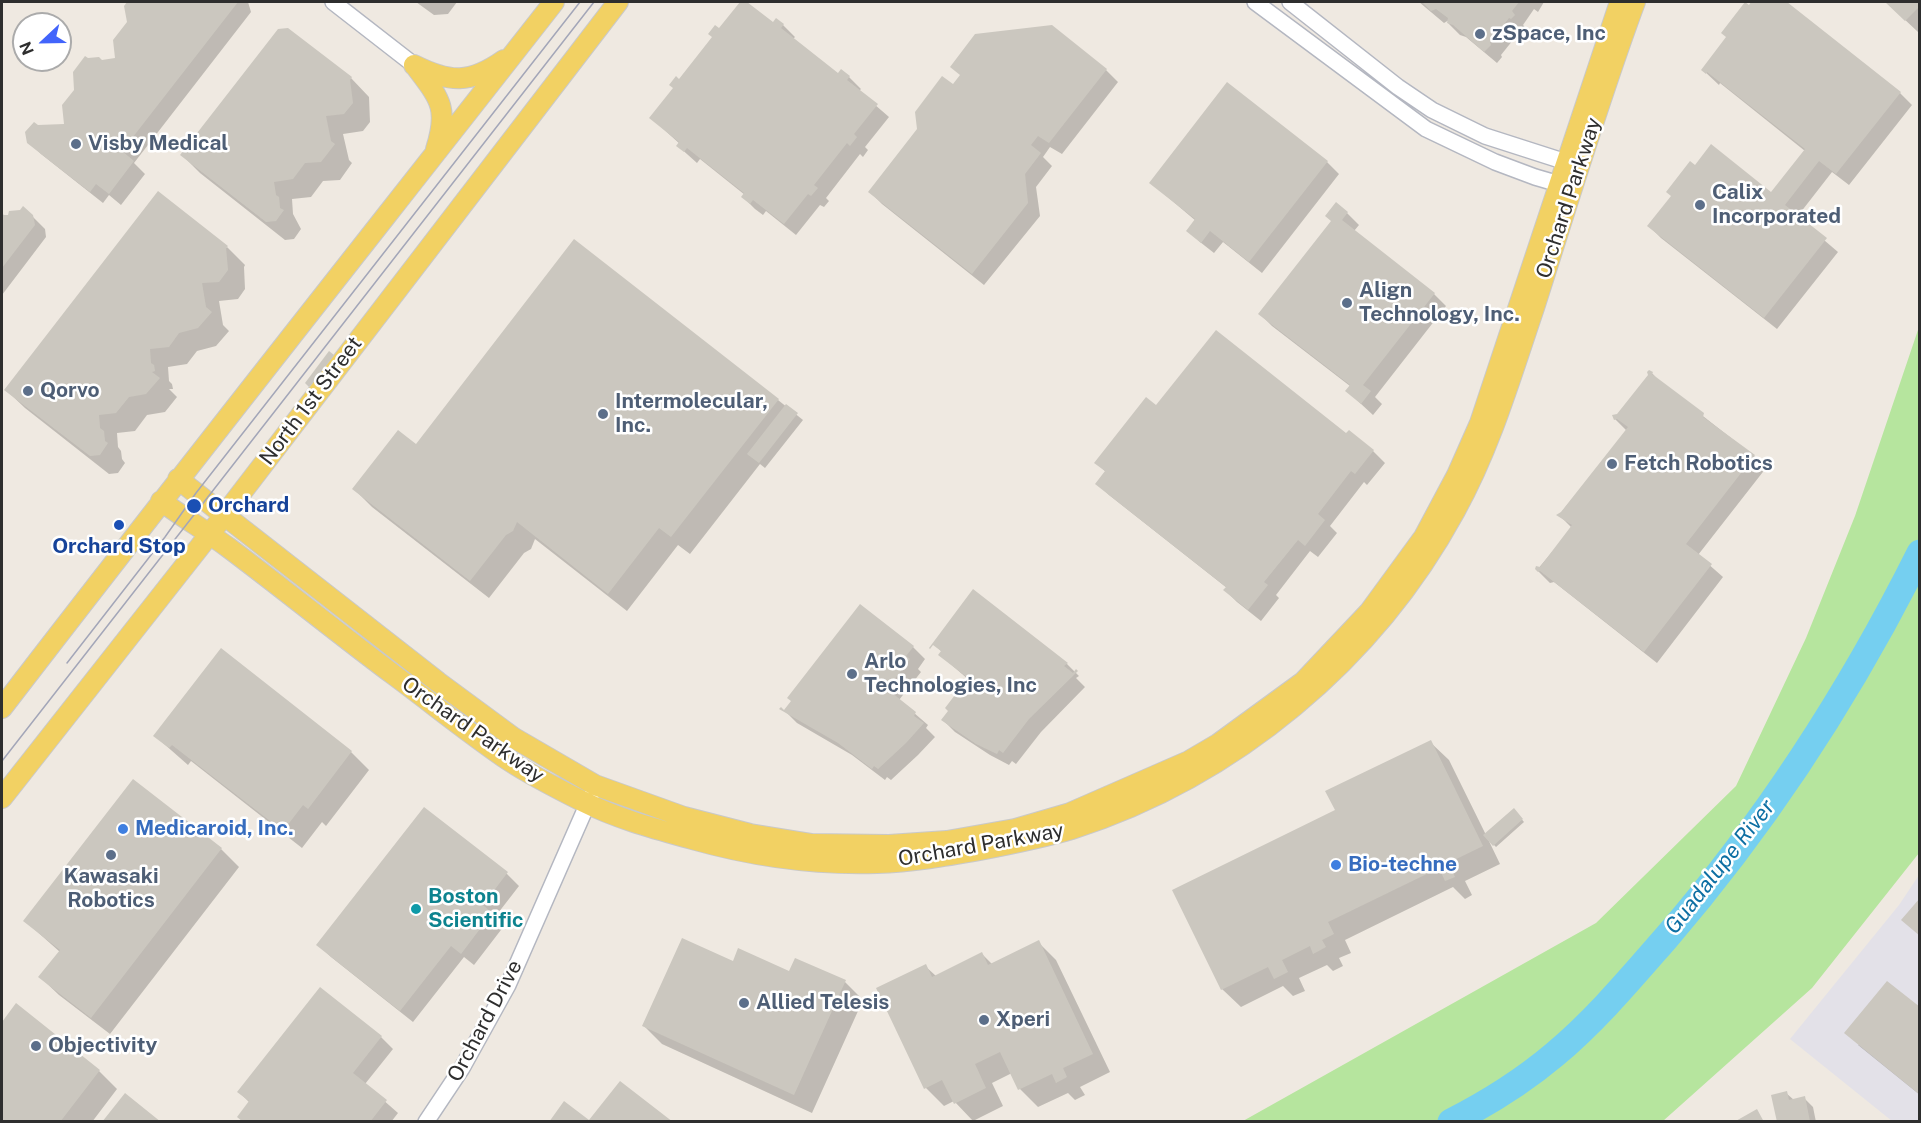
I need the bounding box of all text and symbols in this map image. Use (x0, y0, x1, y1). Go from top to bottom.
north arrow (12, 12, 72, 72)
place label: zSpace, Inc (1492, 21, 1606, 47)
marker: zSpace, Inc (1473, 27, 1487, 41)
text: N (16, 39, 38, 58)
street label: Orchard Parkway (1531, 114, 1607, 282)
place label: Visby Medical (88, 131, 228, 157)
marker: Visby Medical (69, 137, 83, 151)
place label: Calix Incorporated (1712, 180, 1841, 230)
marker: Calix Incorporated (1693, 198, 1707, 212)
place label: Align Technology, Inc. (1359, 278, 1520, 328)
marker: Align Technology, Inc. (1340, 296, 1354, 310)
street label: North 1st Street (254, 332, 368, 470)
place label: Qorvo (40, 378, 100, 404)
marker: Qorvo (21, 384, 35, 398)
place label: Intermolecular, Inc. (615, 389, 768, 439)
marker: Intermolecular, Inc. (596, 407, 610, 421)
place label: Fetch Robotics (1624, 451, 1773, 477)
marker: Fetch Robotics (1605, 457, 1619, 471)
place label: Orchard (208, 493, 289, 519)
marker: Orchard (185, 497, 203, 515)
marker: Orchard Stop (112, 518, 126, 532)
place label: Orchard Stop (52, 534, 186, 560)
place label: Arlo Technologies, Inc (864, 649, 1037, 699)
marker: Arlo Technologies, Inc (845, 667, 859, 681)
street label: Orchard Parkway (397, 672, 549, 788)
water label: Guadalupe River (1659, 795, 1781, 939)
place label: Medicaroid, Inc. (135, 816, 294, 842)
street label: Orchard Parkway (896, 818, 1066, 872)
marker: Medicaroid, Inc. (116, 822, 130, 836)
marker: Kawasaki Robotics (104, 848, 118, 862)
place label: Bio-techne (1348, 852, 1457, 878)
marker: Bio-techne (1329, 858, 1343, 872)
place label: Kawasaki Robotics (63, 864, 159, 914)
place label: Boston Scientific (428, 884, 523, 934)
marker: Boston Scientific (409, 902, 423, 916)
street label: Orchard Drive (442, 956, 528, 1086)
place label: Allied Telesis (756, 990, 889, 1016)
marker: Allied Telesis (737, 996, 751, 1010)
place label: Xperi (996, 1007, 1050, 1033)
marker: Xperi (977, 1013, 991, 1027)
place label: Objectivity (48, 1033, 157, 1059)
marker: Objectivity (29, 1039, 43, 1053)

